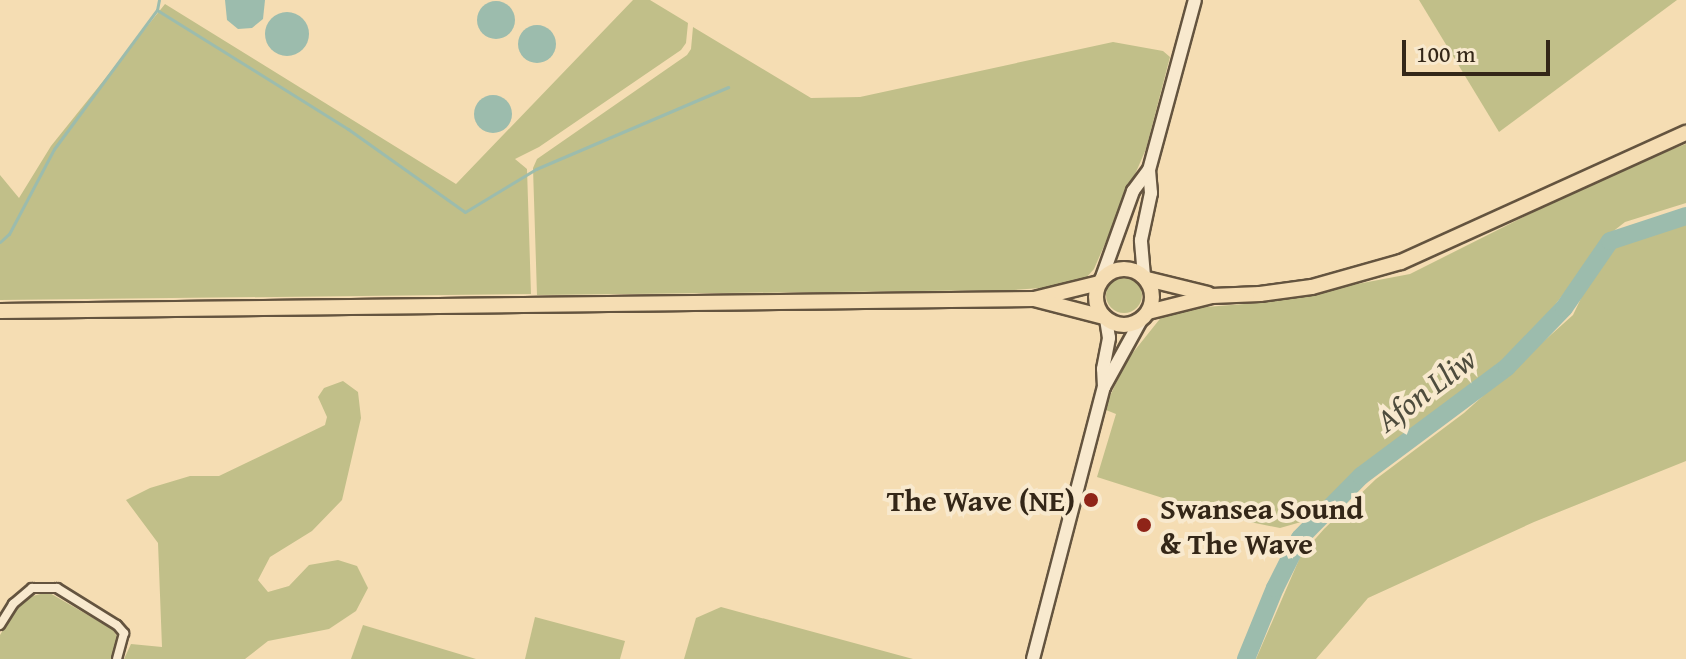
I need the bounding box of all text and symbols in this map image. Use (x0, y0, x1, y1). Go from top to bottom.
scale bar (1406, 24, 1554, 74)
text: 100 m (1416, 36, 1476, 71)
water label: Afon Lliw (1368, 340, 1484, 440)
place label: The Wave (NE) (887, 482, 1075, 518)
place label: Swansea Sound & The Wave (1160, 490, 1363, 560)
marker: The Wave (NE) (1082, 491, 1100, 509)
marker: Swansea Sound & The Wave (1135, 516, 1153, 534)

